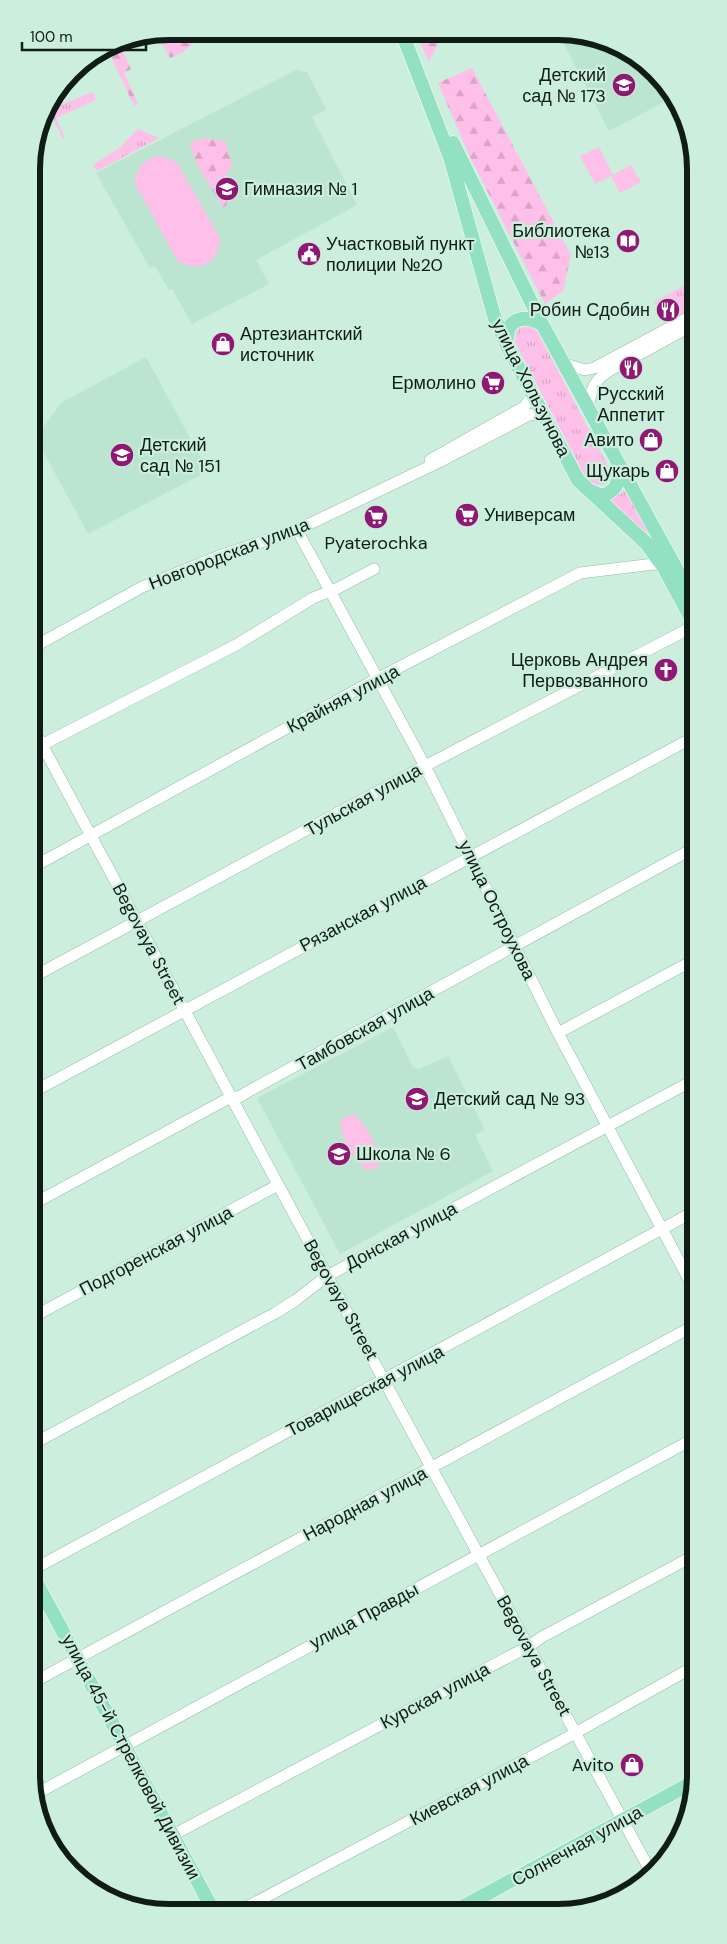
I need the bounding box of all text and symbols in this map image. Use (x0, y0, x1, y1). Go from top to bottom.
scale bar (22, 20, 146, 52)
text: 100 m (30, 27, 73, 47)
place label: Детский сад № 173 (522, 63, 606, 108)
school or university icon: Детский сад № 173 (611, 72, 637, 98)
school or university icon: Гимназия № 1 (214, 176, 240, 202)
place label: Гимназия № 1 (244, 177, 357, 201)
place label: Библиотека №13 (512, 219, 611, 264)
library icon: Библиотека №13 (615, 228, 641, 254)
place label: Участковый пункт полиции №20 (326, 232, 475, 277)
public building icon: Участковый пункт полиции №20 (296, 241, 322, 267)
restaurant icon: Робин Сдобин (655, 297, 681, 323)
place label: Робин Сдобин (530, 298, 650, 322)
street label: улица Хользунова (486, 315, 577, 462)
place label: Артезиантский источник (240, 322, 363, 367)
shop icon: Артезиантский источник (210, 331, 236, 357)
restaurant icon: Русский Аппетит (618, 355, 644, 381)
supermarket icon: Ермолино (480, 370, 506, 396)
place label: Ермолино (391, 371, 476, 395)
place label: Русский Аппетит (597, 382, 665, 427)
shop icon: Авито (638, 427, 664, 453)
place label: Авито (584, 428, 634, 452)
place label: Детский сад № 151 (140, 433, 221, 478)
school or university icon: Детский сад № 151 (109, 442, 135, 468)
shop icon: Щукарь (654, 458, 680, 484)
place label: Щукарь (586, 459, 650, 483)
supermarket icon: Универсам (454, 502, 480, 528)
place label: Универсам (484, 503, 575, 527)
supermarket icon: Pyaterochka (363, 504, 389, 530)
street label: Новгородская улица (145, 512, 314, 596)
place label: Pyaterochka (325, 531, 427, 555)
place label: Церковь Андрея Первозванного (511, 648, 648, 693)
church icon: Церковь Андрея Первозванного (653, 657, 679, 683)
street label: Крайняя улица (282, 659, 404, 739)
street label: Тульская улица (300, 758, 426, 842)
street label: улица Остроухова (453, 836, 542, 985)
street label: Рязанская улица (295, 870, 432, 958)
street label: Begovaya Street (107, 879, 191, 1009)
street label: Тамбовская улица (292, 981, 439, 1077)
school or university icon: Детский сад № 93 (404, 1086, 430, 1112)
place label: Детский сад № 93 (434, 1087, 585, 1111)
school or university icon: Школа № 6 (326, 1141, 352, 1167)
place label: Школа № 6 (356, 1142, 451, 1166)
street label: Донская улица (341, 1196, 462, 1276)
street label: Подгоренская улица (75, 1200, 238, 1302)
street label: Begovaya Street (298, 1235, 384, 1365)
street label: Товарищеская улица (282, 1339, 449, 1443)
street label: Народная улица (299, 1461, 432, 1547)
street label: улица Правды (305, 1577, 423, 1655)
street label: Begovaya Street (491, 1591, 577, 1721)
street label: улица 45-й Стрелковой Дивизии (56, 1630, 206, 1884)
street label: Курская улица (376, 1657, 495, 1735)
street label: Киевская улица (405, 1748, 533, 1831)
shop icon: Avito (619, 1752, 645, 1778)
place label: Avito (572, 1753, 614, 1777)
street label: Солнечная улица (507, 1800, 647, 1892)

